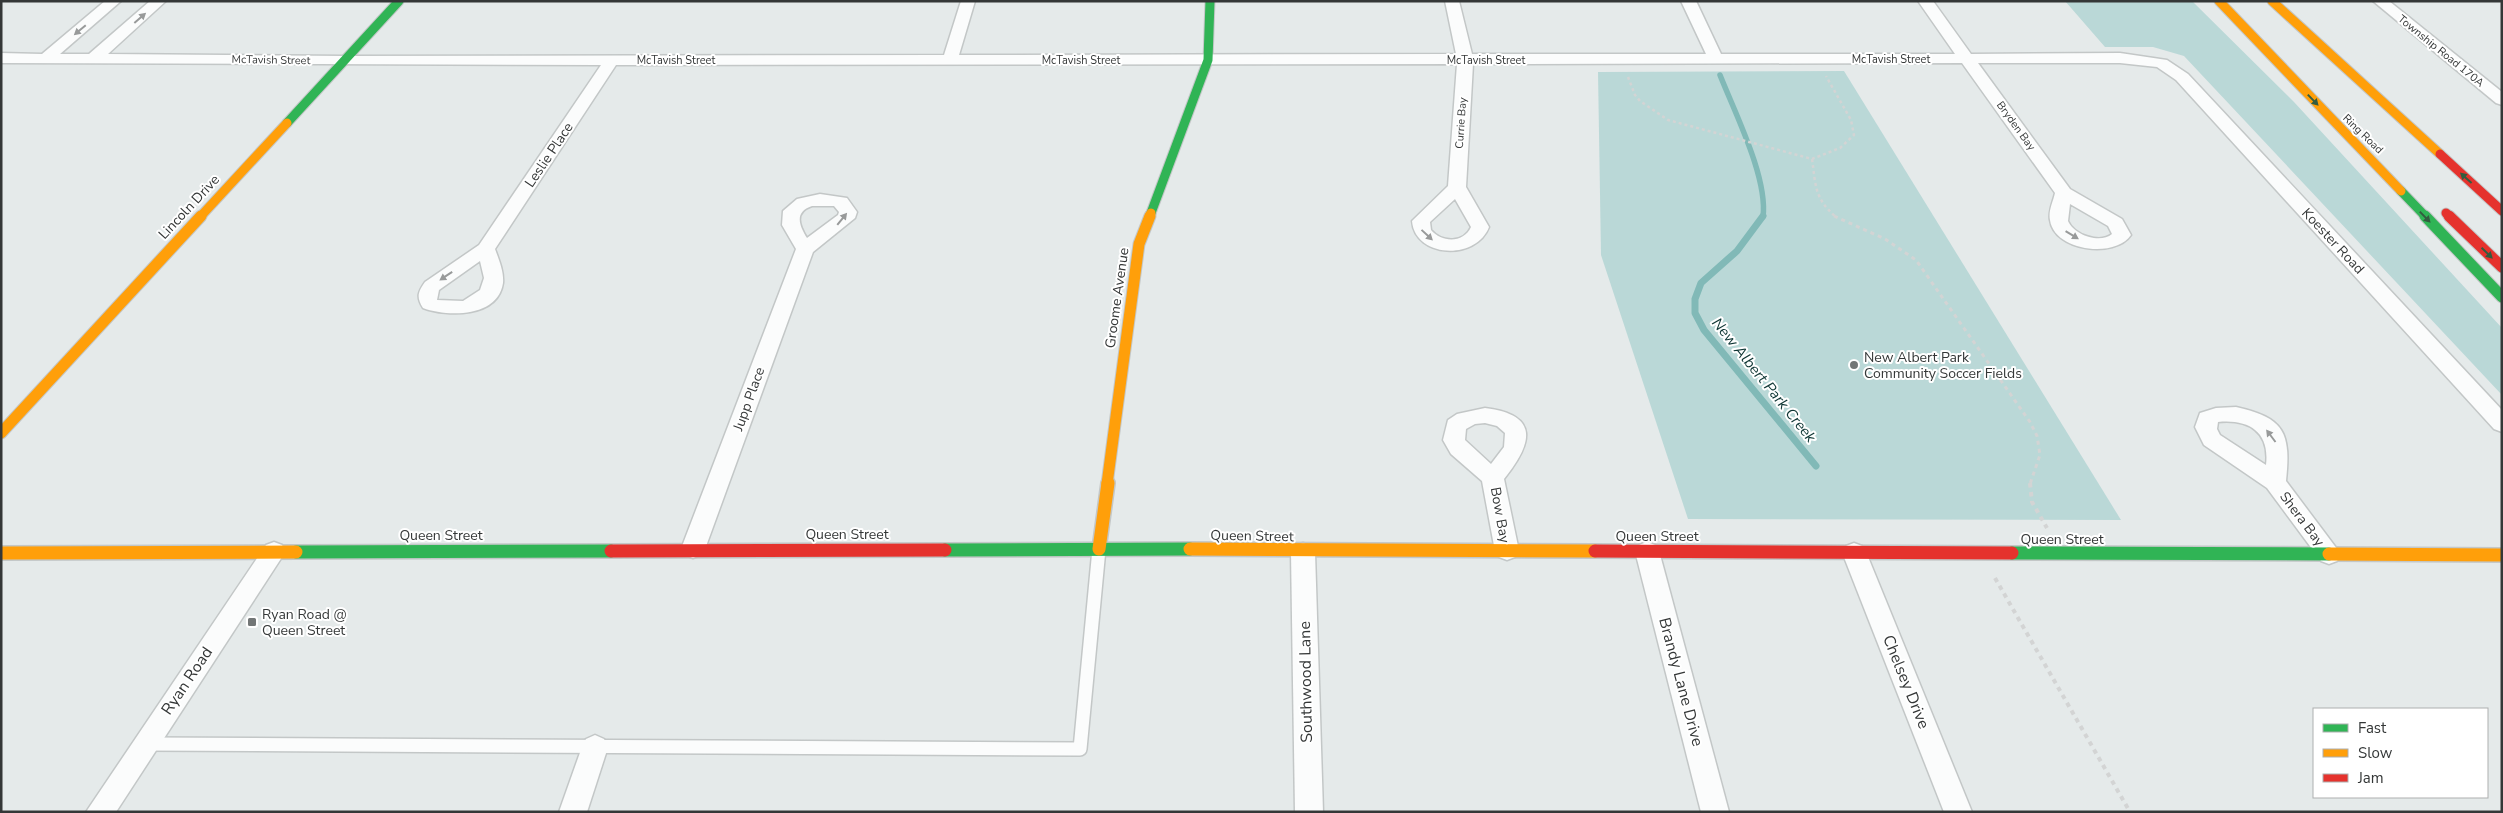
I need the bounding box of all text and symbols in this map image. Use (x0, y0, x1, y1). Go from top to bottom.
street label: Township Road 170A (2395, 12, 2487, 90)
one-way arrow (134, 13, 146, 24)
one-way arrow (73, 24, 86, 35)
street label: McTavish Street (232, 52, 311, 68)
street label: McTavish Street (1852, 52, 1930, 67)
street label: McTavish Street (637, 53, 715, 68)
street label: McTavish Street (1042, 53, 1120, 68)
street label: McTavish Street (1447, 53, 1525, 68)
one-way arrow (2307, 93, 2319, 105)
street label: Currie Bay (1452, 96, 1470, 149)
street label: Bryden Bay (1993, 98, 2039, 154)
street label: Ring Road (2339, 111, 2387, 157)
street label: Leslie Place (520, 119, 578, 191)
street label: Lincoln Drive (154, 171, 224, 243)
one-way arrow (2460, 172, 2472, 184)
street label: Koester Road (2297, 204, 2369, 278)
one-way arrow (2419, 211, 2431, 223)
one-way arrow (837, 213, 848, 226)
one-way arrow (1421, 229, 1433, 241)
one-way arrow (2066, 230, 2079, 239)
street label: Groome Avenue (1101, 246, 1133, 350)
one-way arrow (2481, 247, 2493, 259)
one-way arrow (439, 271, 452, 281)
water label: New Albert Park Creek (1707, 313, 1821, 447)
place label: New Albert Park Community Soccer Fields (1864, 348, 2022, 383)
marker: New Albert Park Community Soccer Fields (1848, 359, 1860, 371)
street label: Jupp Place (728, 364, 769, 434)
one-way arrow (2266, 429, 2276, 443)
street label: Bow Bay (1486, 486, 1514, 545)
street label: Shera Bay (2275, 488, 2329, 551)
street label: Queen Street (805, 525, 889, 544)
street label: Queen Street (399, 526, 483, 545)
street label: Queen Street (1210, 526, 1294, 546)
street label: Queen Street (1615, 527, 1699, 546)
street label: Queen Street (2020, 530, 2104, 549)
place label: Ryan Road @ Queen Street (262, 605, 347, 640)
street label: Brandy Lane Drive (1653, 615, 1709, 749)
marker: Ryan Road @ Queen Street (246, 616, 258, 628)
street label: Southwood Lane (1294, 621, 1318, 743)
street label: Chelsey Drive (1877, 632, 1935, 732)
street label: Ryan Road (156, 643, 218, 719)
legend (2313, 708, 2488, 798)
text: Fast (2358, 718, 2387, 738)
text: Slow (2358, 743, 2393, 763)
text: Jam (2357, 768, 2384, 788)

